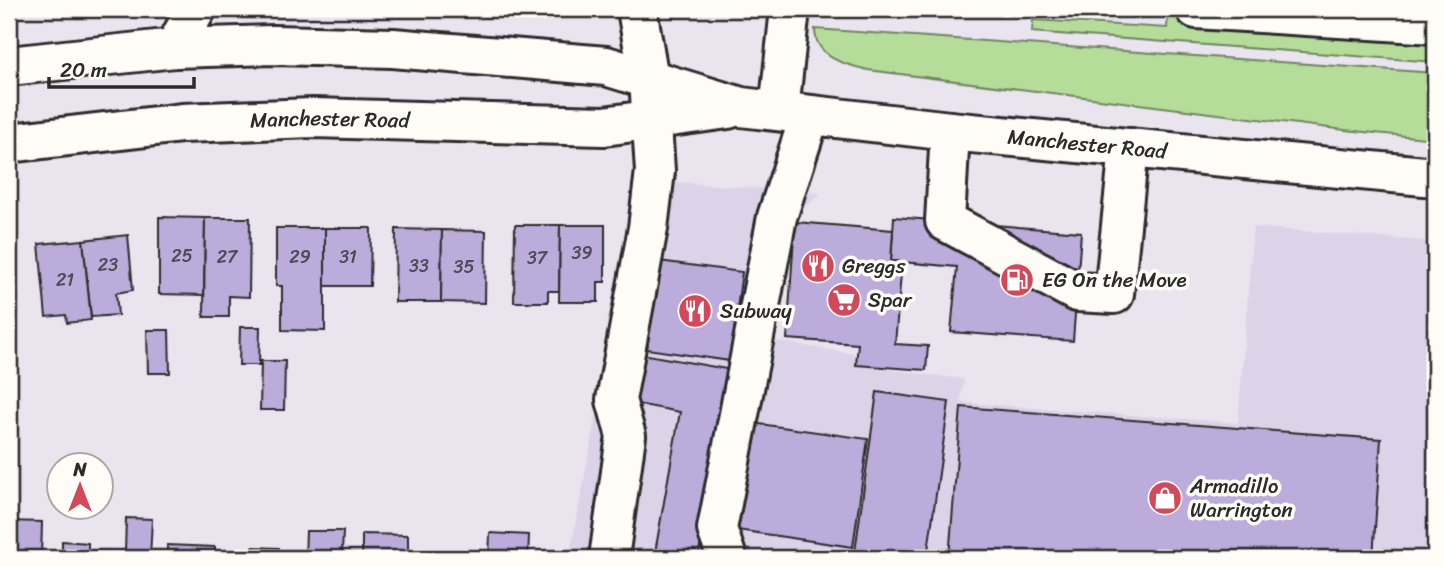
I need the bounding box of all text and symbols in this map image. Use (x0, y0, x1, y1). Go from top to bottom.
scale bar (49, 46, 194, 90)
text: 20 m (60, 51, 107, 89)
street label: Manchester Road (249, 99, 412, 140)
street label: Manchester Road (1006, 118, 1170, 171)
house number: 39 (572, 237, 592, 269)
house number: 25 (171, 240, 193, 272)
house number: 27 (217, 241, 239, 273)
house number: 29 (289, 241, 311, 273)
house number: 31 (339, 241, 357, 273)
house number: 37 (527, 242, 549, 274)
restaurant icon: Greggs (799, 247, 837, 285)
place label: Greggs (842, 247, 906, 285)
house number: 23 (98, 249, 118, 281)
house number: 33 (409, 250, 429, 282)
house number: 35 (454, 251, 474, 283)
fuel station icon: EG On the Move (998, 261, 1036, 299)
place label: EG On the Move (1042, 261, 1187, 299)
house number: 21 (56, 264, 74, 296)
supermarket icon: Spar (825, 281, 863, 319)
place label: Spar (868, 281, 913, 319)
restaurant icon: Subway (676, 292, 714, 330)
place label: Subway (720, 292, 792, 330)
north arrow (46, 452, 116, 522)
text: N (72, 453, 87, 486)
place label: Armadillo Warrington (1189, 467, 1293, 529)
shop icon: Armadillo Warrington (1146, 479, 1184, 517)

